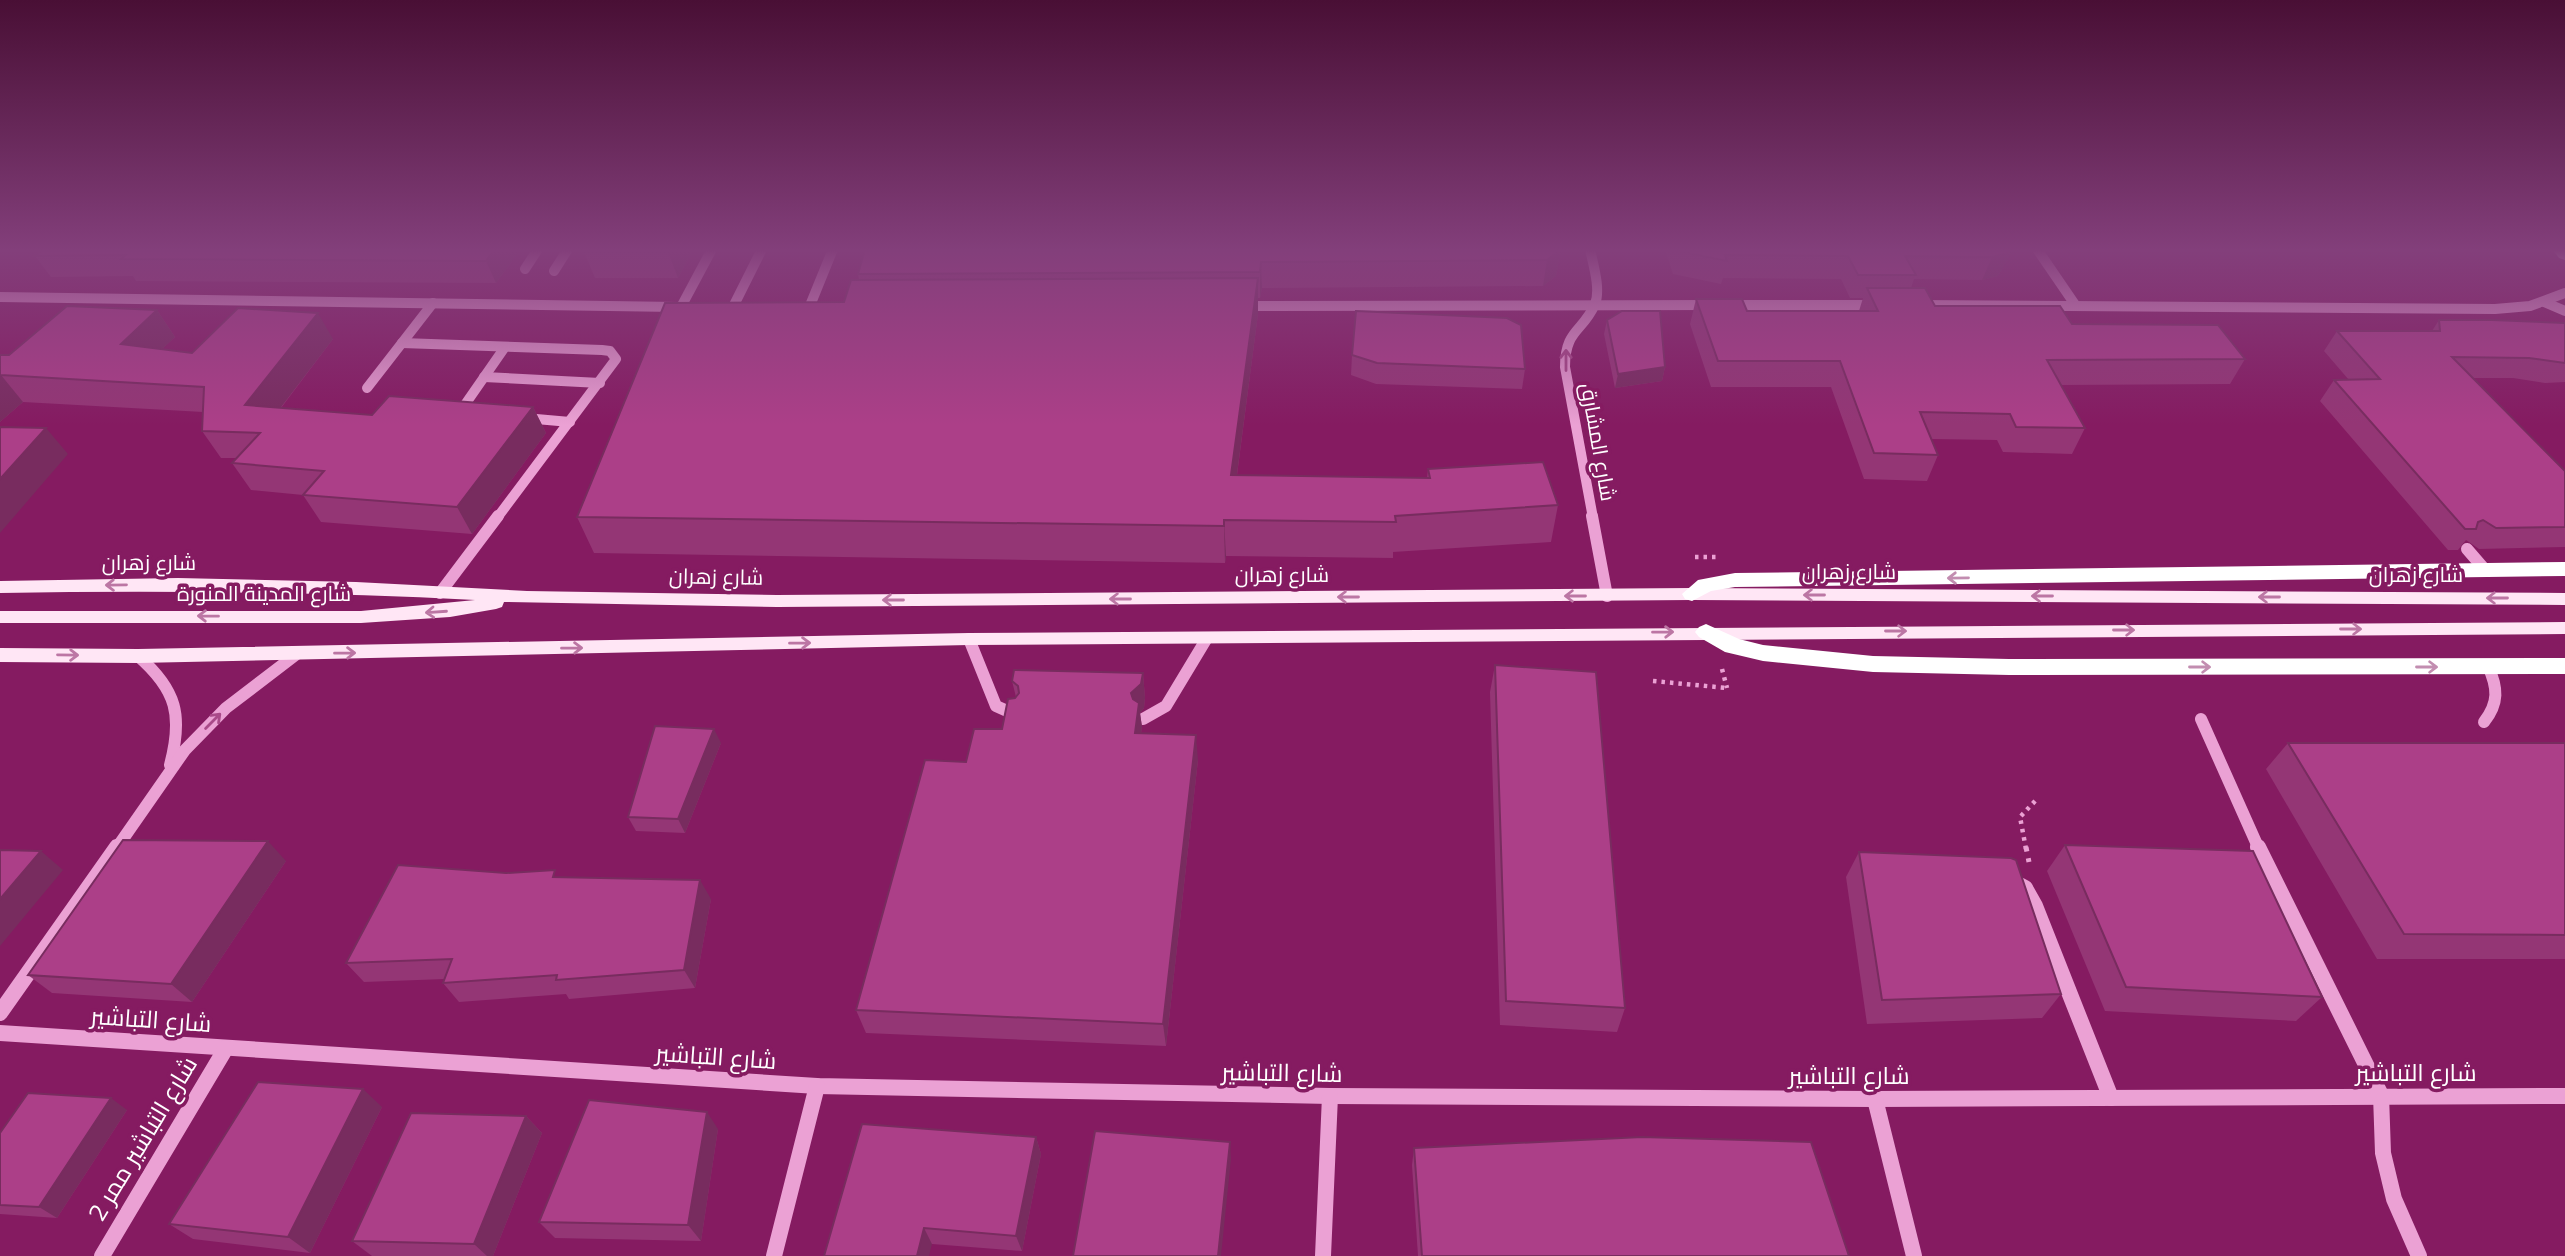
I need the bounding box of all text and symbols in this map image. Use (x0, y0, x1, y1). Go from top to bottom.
one-way arrow (1559, 349, 1573, 372)
street label: شارع المشارق (1574, 381, 1622, 503)
street label: شارع زهران (102, 549, 196, 577)
street label: شارع زهران (1802, 558, 1896, 586)
street label: شارع زهران (1235, 561, 1329, 589)
street label: شارع زهران (2369, 561, 2463, 589)
street label: شارع زهران (669, 562, 763, 592)
one-way arrow (1947, 571, 1970, 584)
one-way arrow (105, 578, 128, 592)
street label: شارع المدينة المنورة (177, 580, 351, 608)
one-way arrow (1803, 588, 1826, 602)
one-way arrow (1564, 589, 1587, 603)
one-way arrow (2031, 589, 2054, 603)
one-way arrow (2258, 590, 2281, 604)
one-way arrow (1336, 591, 1359, 604)
one-way arrow (1109, 592, 1132, 606)
one-way arrow (2486, 592, 2509, 605)
one-way arrow (881, 593, 904, 607)
one-way arrow (425, 606, 448, 619)
one-way arrow (197, 609, 220, 623)
one-way arrow (2340, 622, 2363, 636)
one-way arrow (2112, 623, 2135, 637)
one-way arrow (1885, 624, 1908, 638)
one-way arrow (1651, 625, 1674, 639)
one-way arrow (788, 636, 811, 650)
one-way arrow (560, 641, 583, 654)
one-way arrow (333, 646, 356, 659)
one-way arrow (56, 649, 79, 662)
one-way arrow (2188, 660, 2211, 674)
one-way arrow (2416, 660, 2439, 674)
one-way arrow (204, 712, 221, 729)
street label: شارع التباشير (87, 1000, 213, 1040)
street label: شارع التباشير (652, 1037, 778, 1077)
street label: شارع التباشير ممر 2 (81, 1051, 205, 1227)
street label: شارع التباشير (1219, 1056, 1343, 1090)
street label: شارع التباشير (2353, 1057, 2477, 1089)
street label: شارع التباشير (1786, 1060, 1910, 1092)

